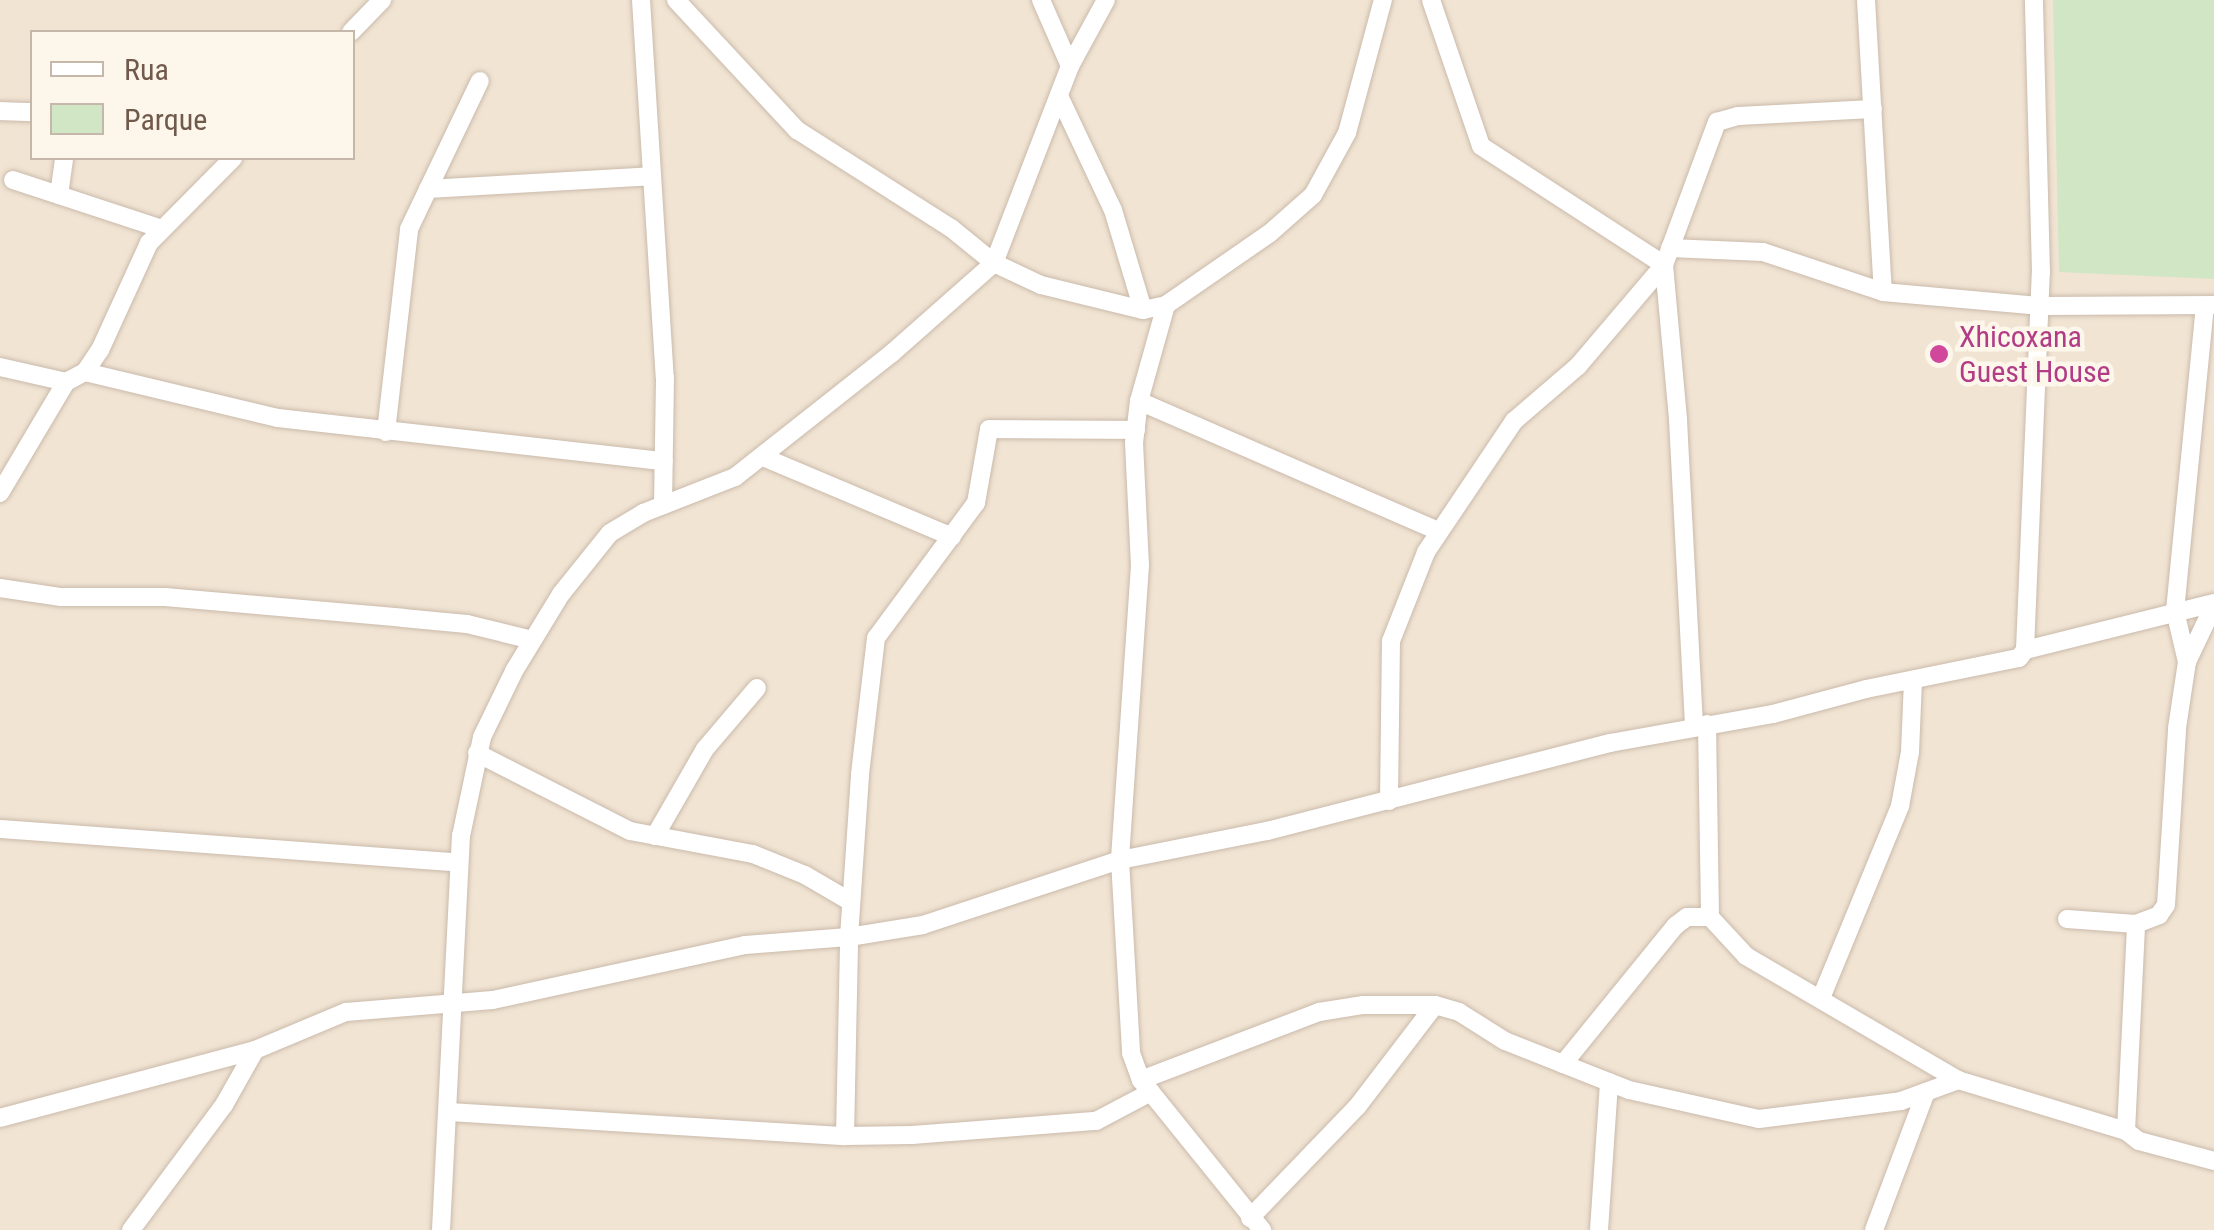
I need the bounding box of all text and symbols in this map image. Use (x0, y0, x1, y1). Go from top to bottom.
legend (30, 30, 355, 160)
text: Rua (124, 52, 169, 87)
text: Parque (124, 102, 207, 137)
place label: Xhicoxana Guest House (1959, 319, 2111, 390)
marker: Xhicoxana Guest House (1928, 343, 1950, 365)

